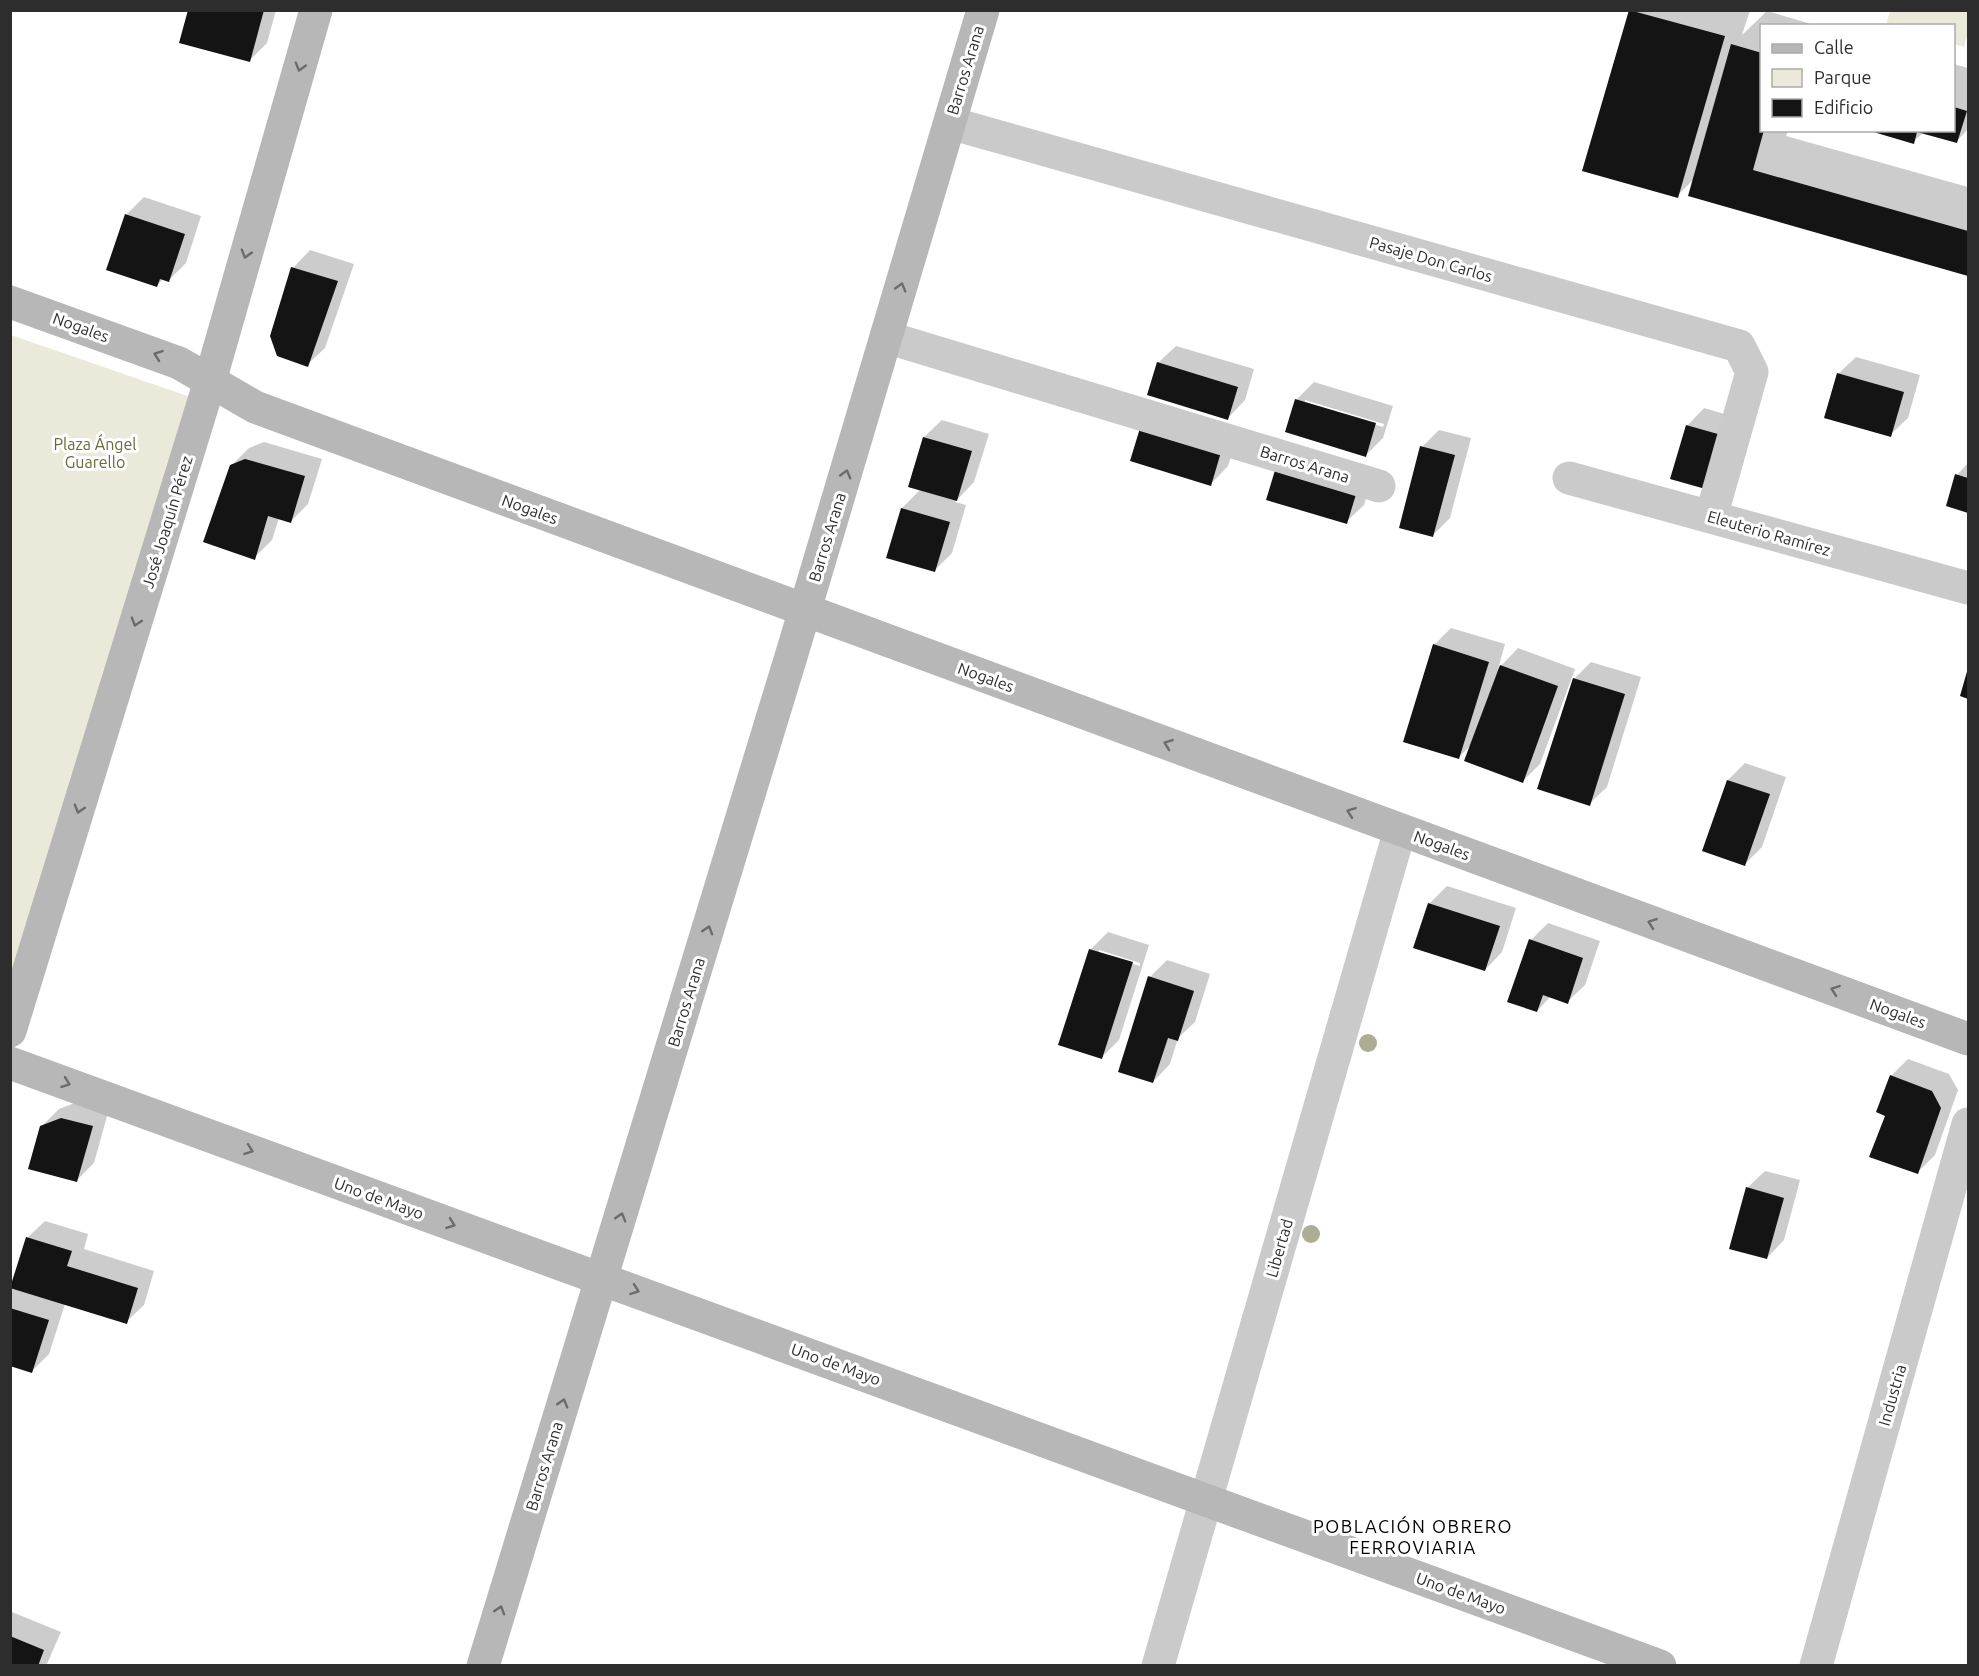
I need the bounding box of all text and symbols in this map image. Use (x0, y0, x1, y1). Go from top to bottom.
street label: Barros Arana (943, 23, 987, 117)
legend (1760, 24, 1955, 132)
text: Calle (1814, 37, 1854, 57)
one-way arrow (295, 61, 307, 72)
text: Parque (1814, 67, 1871, 87)
text: Edificio (1814, 97, 1873, 117)
street label: Pasaje Don Carlos (1367, 233, 1495, 285)
one-way arrow (241, 248, 253, 259)
one-way arrow (894, 282, 906, 293)
street label: Nogales (51, 309, 111, 345)
one-way arrow (153, 350, 164, 362)
park label: Plaza Ángel Guarello (54, 433, 137, 471)
street label: Barros Arana (1258, 442, 1352, 486)
street label: José Joaquín Pérez (138, 454, 196, 590)
one-way arrow (839, 469, 851, 480)
street label: Barros Arana (805, 490, 849, 584)
street label: Nogales (500, 491, 560, 527)
street label: Eleuterio Ramírez (1705, 507, 1833, 559)
one-way arrow (131, 616, 143, 627)
street label: Nogales (956, 659, 1016, 695)
one-way arrow (1163, 739, 1174, 751)
one-way arrow (74, 803, 87, 814)
one-way arrow (1346, 806, 1357, 819)
street label: Nogales (1412, 827, 1472, 863)
one-way arrow (1647, 917, 1658, 930)
one-way arrow (701, 925, 713, 936)
street label: Barros Arana (664, 955, 708, 1049)
one-way arrow (1830, 985, 1841, 997)
street label: Nogales (1868, 995, 1928, 1031)
one-way arrow (60, 1075, 70, 1088)
one-way arrow (243, 1143, 254, 1155)
street label: Uno de Mayo (332, 1173, 426, 1223)
one-way arrow (614, 1212, 626, 1223)
one-way arrow (446, 1217, 456, 1230)
street label: Libertad (1262, 1217, 1296, 1279)
one-way arrow (629, 1283, 640, 1296)
street label: Uno de Mayo (789, 1339, 883, 1389)
street label: Industria (1875, 1362, 1909, 1428)
one-way arrow (556, 1398, 569, 1409)
street label: Barros Arana (522, 1419, 566, 1513)
district label: POBLACIÓN OBRERO FERROVIARIA (1313, 1515, 1513, 1557)
street label: Uno de Mayo (1414, 1568, 1508, 1618)
one-way arrow (493, 1605, 505, 1616)

